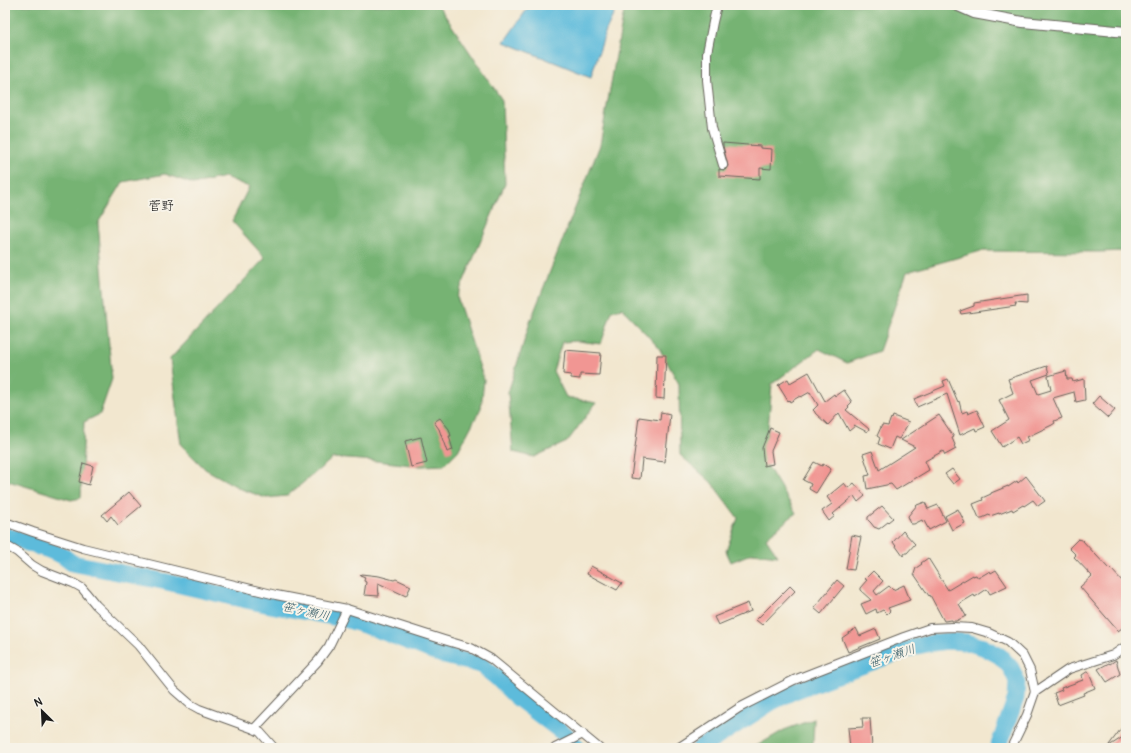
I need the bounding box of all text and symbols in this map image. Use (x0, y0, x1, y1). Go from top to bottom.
district label: 菅野 (148, 198, 174, 214)
water label: 笹ヶ瀬川 (281, 599, 331, 624)
water label: 笹ヶ瀬川 (867, 642, 917, 671)
north arrow (22, 691, 62, 731)
text: N (32, 695, 45, 710)

